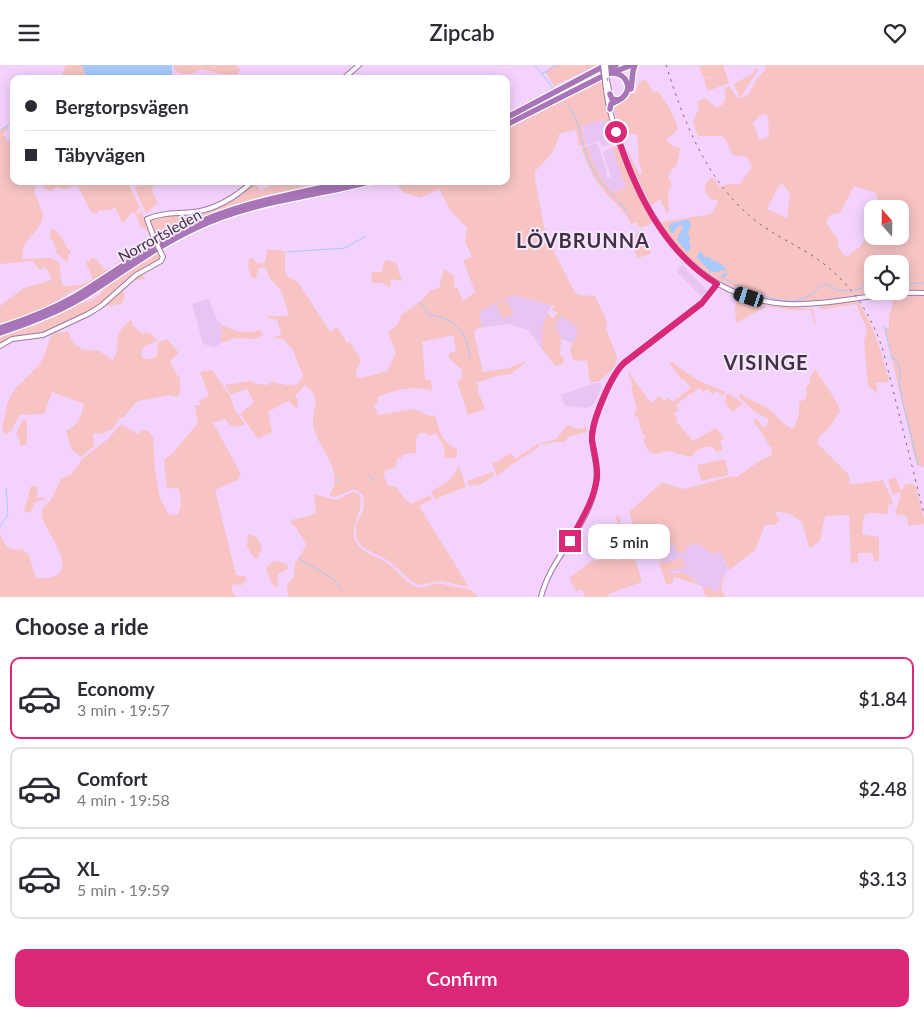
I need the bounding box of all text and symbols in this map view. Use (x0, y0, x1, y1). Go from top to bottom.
icon: menu (15, 19, 43, 47)
text: Zipcab (429, 19, 495, 46)
icon: heart (881, 19, 909, 47)
text: Bergtorpsvägen (55, 95, 189, 118)
route start (605, 121, 627, 143)
text: Täbyvägen (55, 143, 145, 166)
north arrow (864, 200, 909, 245)
map controls (864, 200, 909, 300)
street label: Norrortsleden (115, 205, 204, 265)
district label: LÖVBRUNNA (516, 228, 650, 252)
button: locate (864, 255, 909, 300)
car (732, 285, 765, 309)
district label: VISINGE (722, 350, 809, 374)
callout: 5 min (588, 523, 670, 559)
route end (559, 530, 581, 552)
text: 5 min (609, 532, 649, 551)
text: Choose a ride (15, 613, 149, 640)
icon: car (17, 676, 62, 721)
text: Economy (77, 677, 155, 700)
text: $1.84 (858, 687, 907, 710)
text: 3 min · 19:57 (77, 700, 170, 719)
icon: car (17, 766, 62, 811)
text: Comfort (77, 767, 148, 790)
text: $2.48 (858, 777, 907, 800)
text: 4 min · 19:58 (77, 790, 170, 809)
icon: car (17, 856, 62, 901)
text: XL (77, 857, 100, 880)
text: $3.13 (858, 867, 907, 890)
text: 5 min · 19:59 (77, 880, 170, 899)
button: Confirm (15, 949, 909, 1007)

